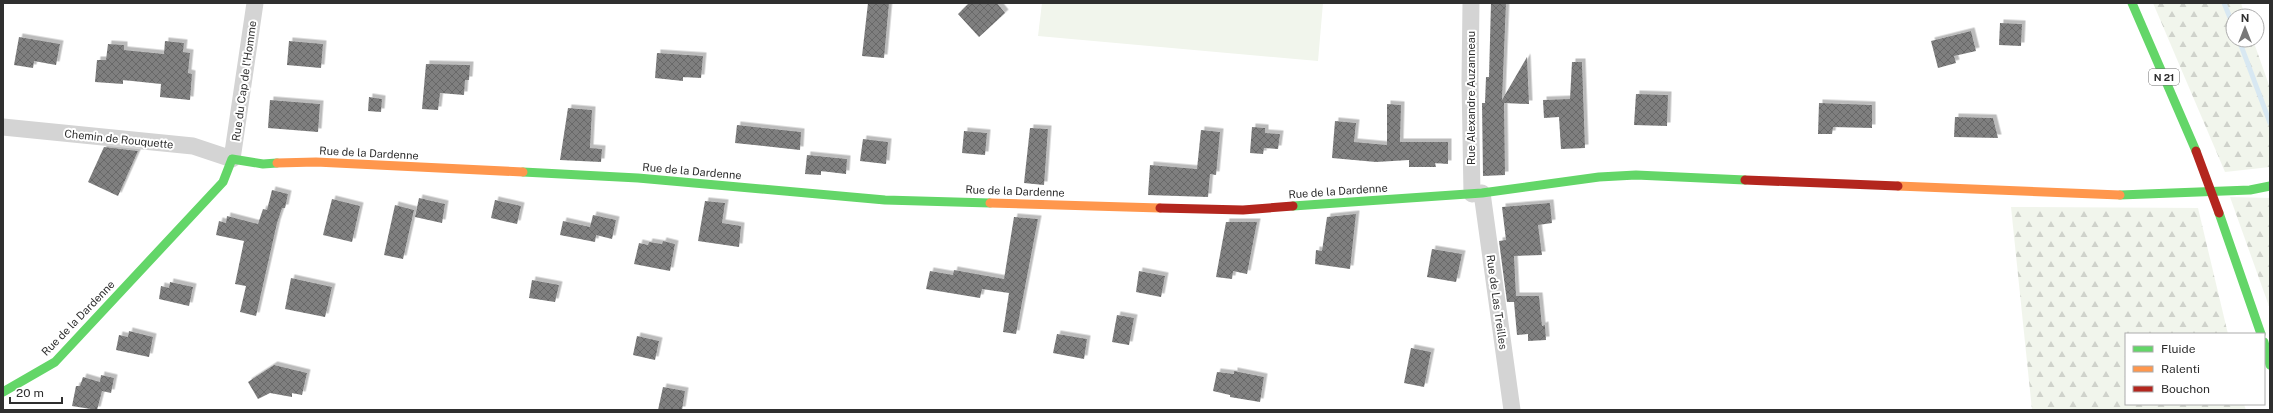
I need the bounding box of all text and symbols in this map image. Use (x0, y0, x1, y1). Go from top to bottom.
north arrow (2225, 8, 2265, 48)
text: N (2241, 12, 2249, 24)
street label: Rue du Cap de l'Homme (230, 20, 258, 142)
street label: Rue Alexandre Auzanneau (1465, 31, 1477, 165)
road number: N 21 (2149, 69, 2179, 85)
street label: Chemin de Rouquette (64, 127, 174, 151)
street label: Rue de la Dardenne (319, 144, 419, 162)
street label: Rue de la Dardenne (642, 161, 742, 181)
street label: Rue de la Dardenne (1288, 182, 1388, 200)
street label: Rue de la Dardenne (965, 183, 1065, 199)
street label: Rue de Las Treilles (1484, 254, 1510, 351)
street label: Rue de la Dardenne (39, 278, 117, 358)
legend (2125, 333, 2265, 405)
text: Fluide (2161, 342, 2196, 356)
text: Ralenti (2161, 362, 2200, 376)
scale bar (10, 379, 62, 405)
text: Bouchon (2161, 382, 2210, 396)
text: 20 m (16, 386, 44, 400)

